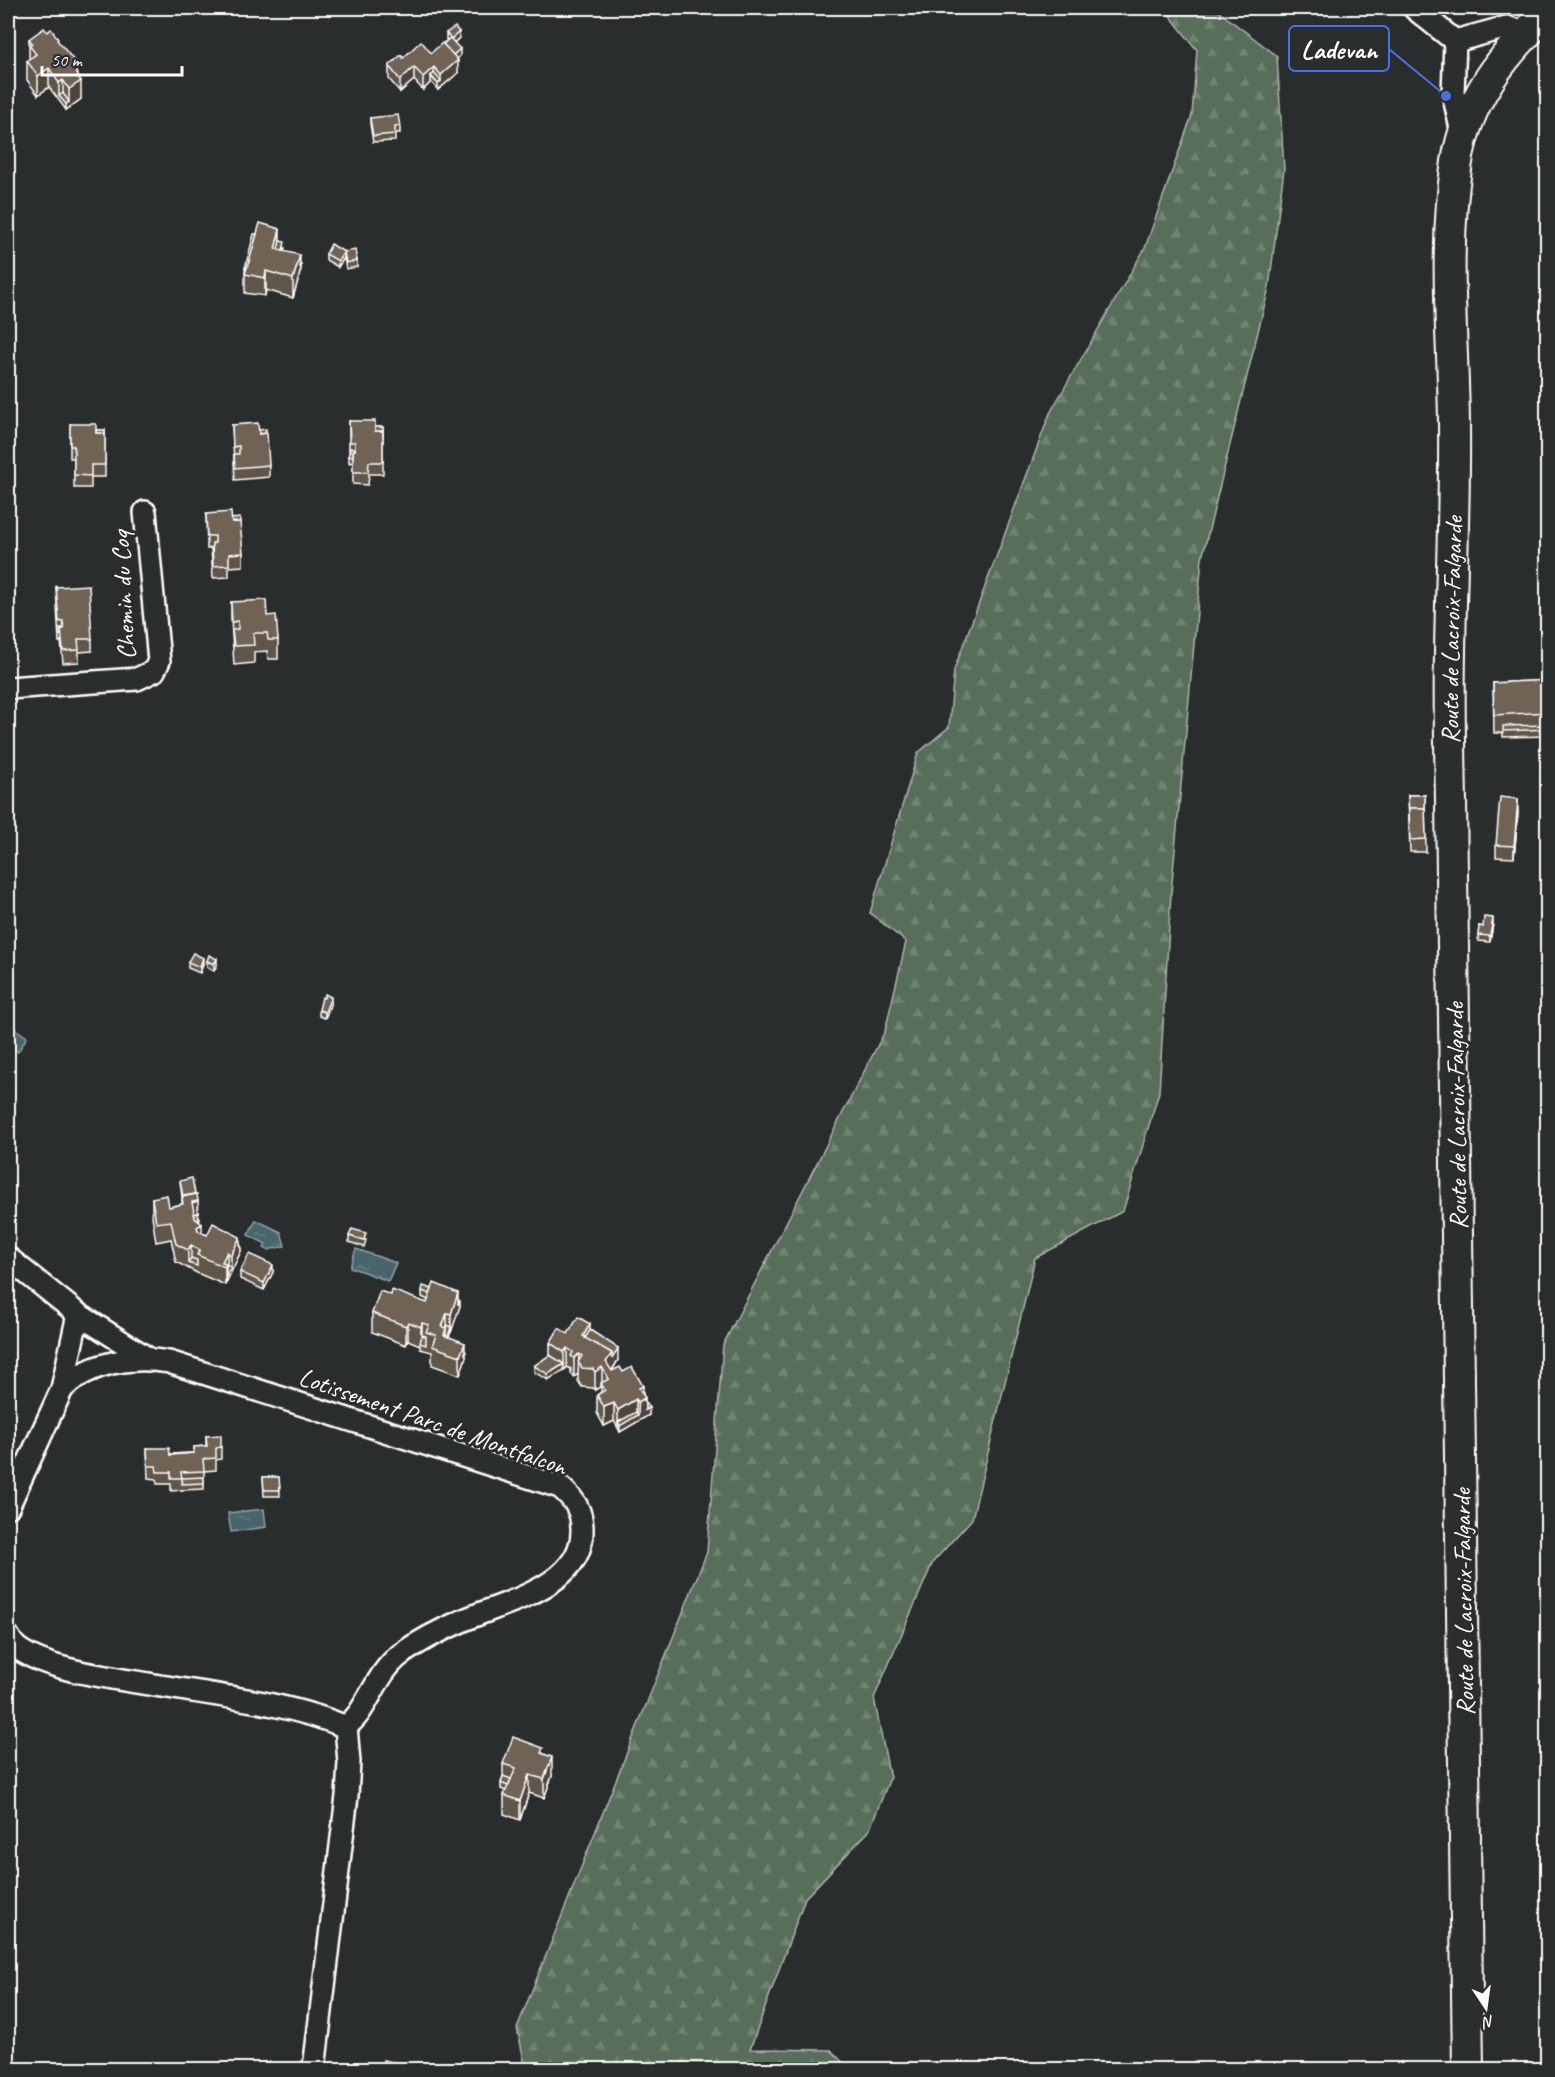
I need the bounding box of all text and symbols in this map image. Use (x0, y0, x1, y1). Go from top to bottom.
callout: Ladevan (1289, 26, 1389, 71)
text: Ladevan (1301, 32, 1379, 66)
scale bar (42, 39, 182, 77)
text: 50 m (51, 49, 84, 71)
street label: Route de Lacroix-Falgarde (1434, 515, 1470, 744)
street label: Chemin du Coq (104, 528, 143, 660)
street label: Route de Lacroix-Falgarde (1438, 1001, 1475, 1230)
street label: Lotissement Parc de Montfalcon (295, 1360, 572, 1483)
street label: Route de Lacroix-Falgarde (1445, 1487, 1482, 1716)
north arrow (1456, 1978, 1516, 2038)
text: N (1479, 2011, 1496, 2033)

